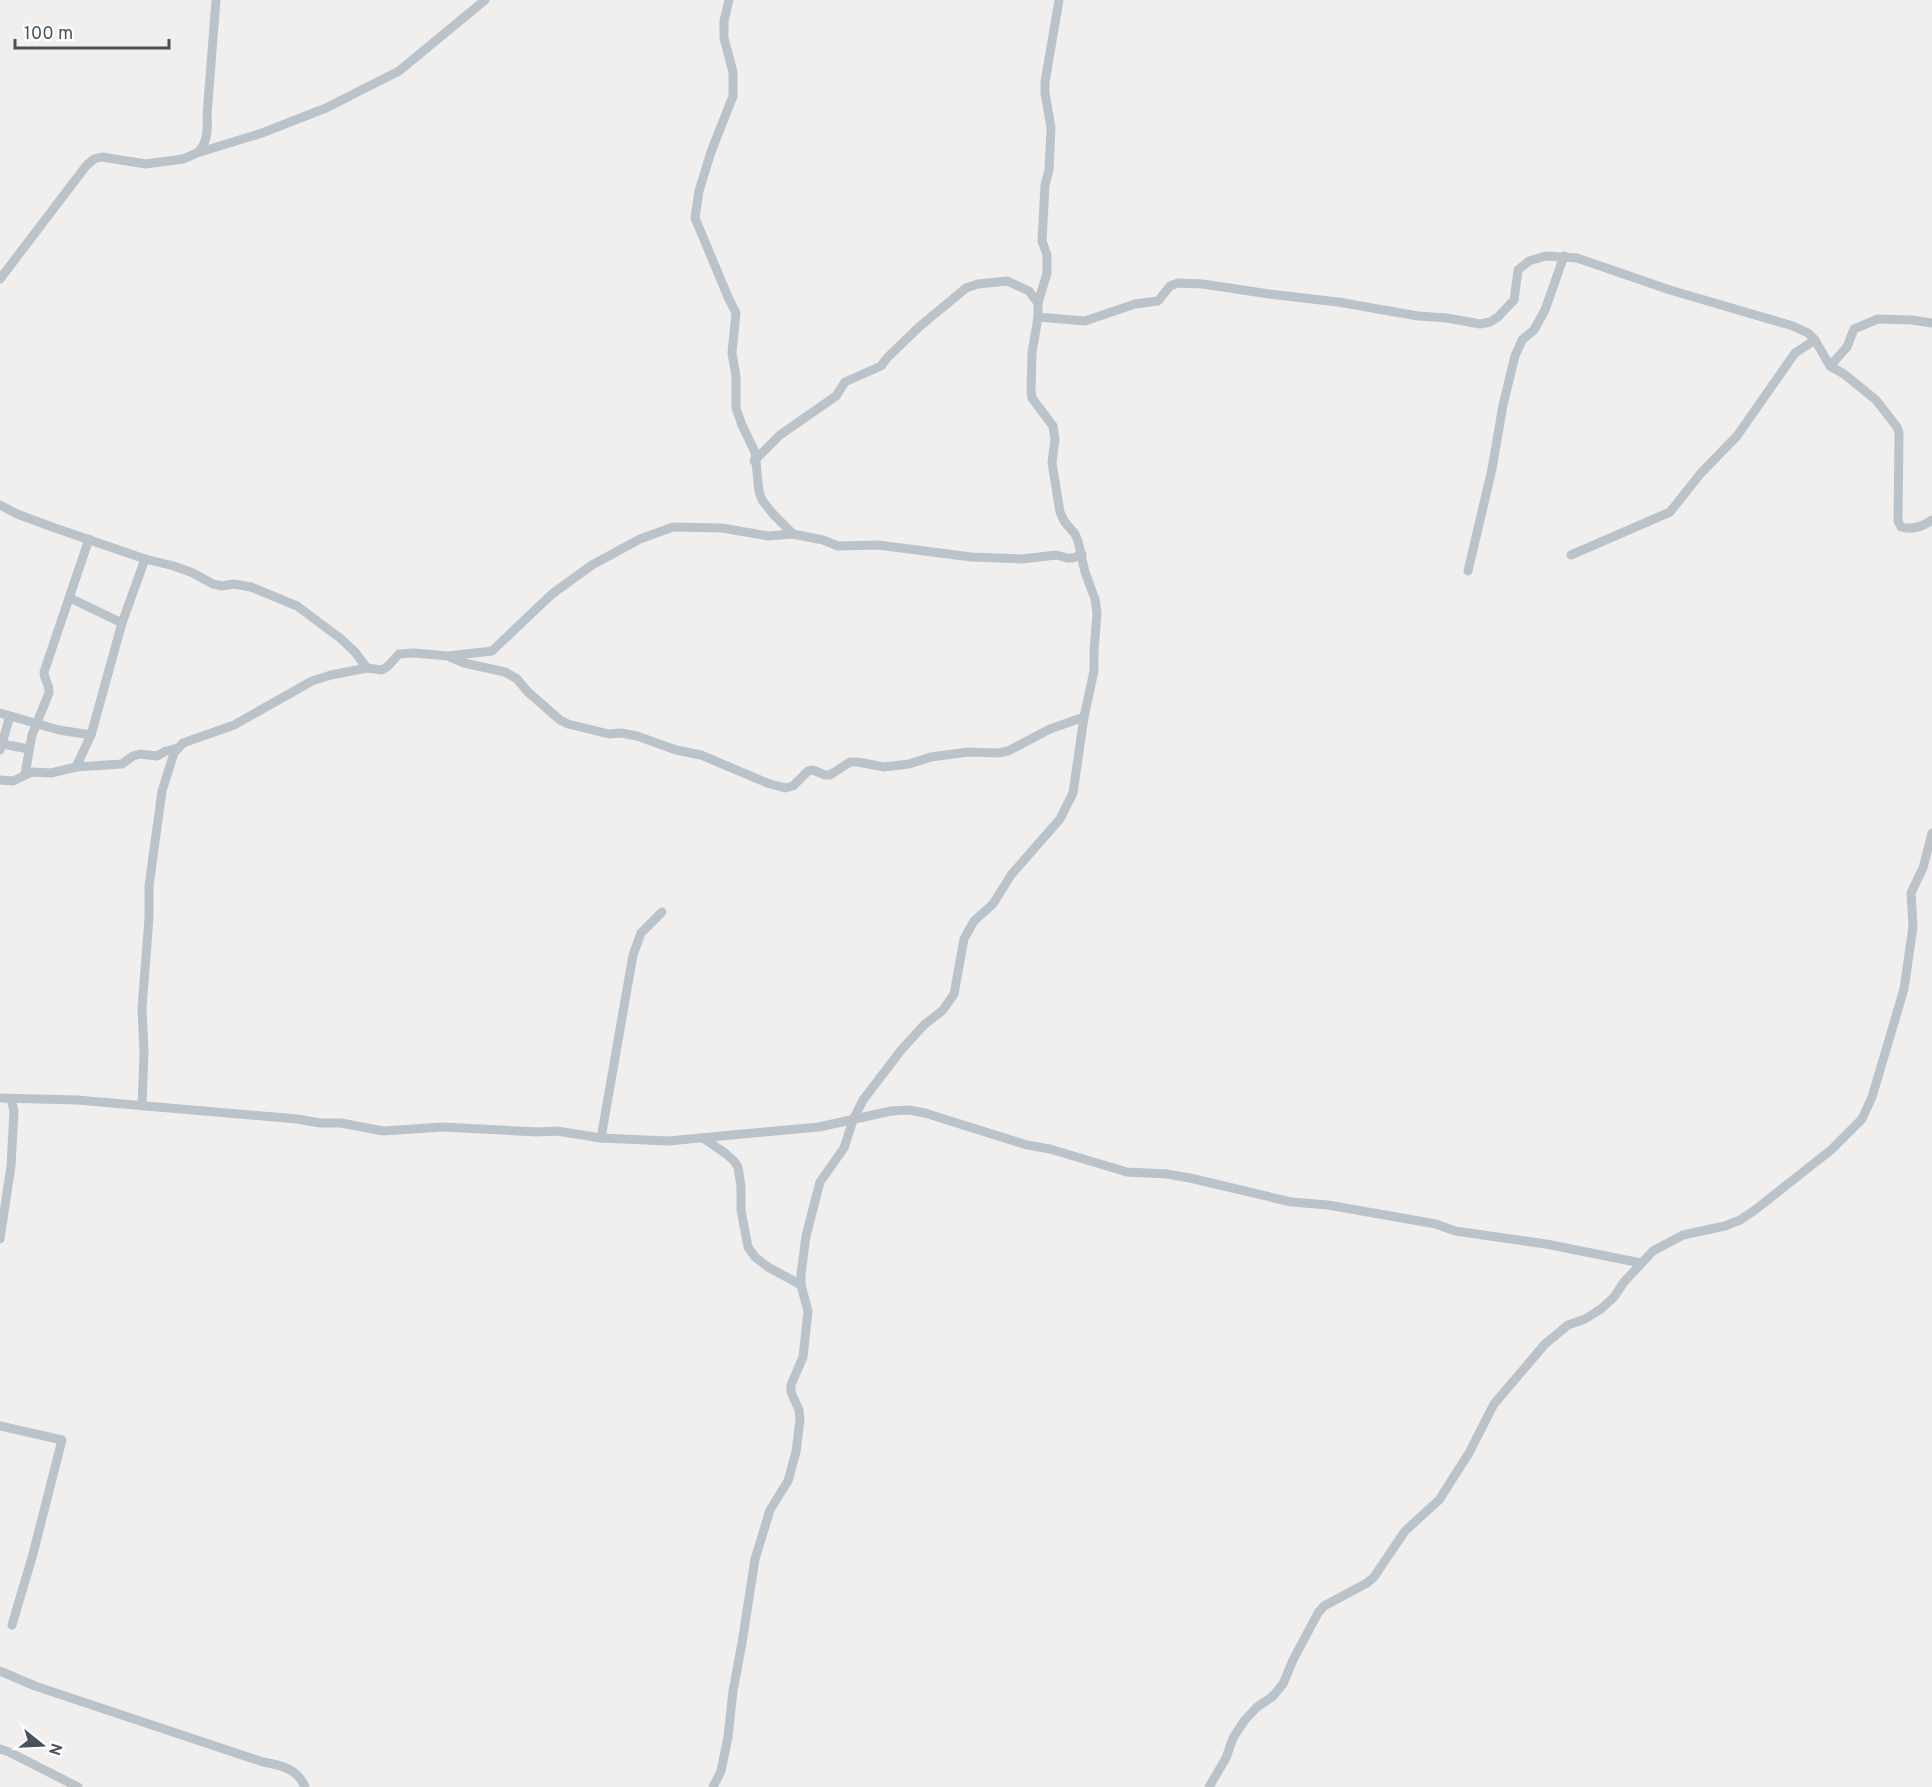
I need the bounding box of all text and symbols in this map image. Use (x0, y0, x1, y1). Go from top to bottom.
scale bar (15, 12, 170, 50)
text: 100 m (24, 23, 73, 46)
north arrow (12, 1715, 72, 1775)
text: N (43, 1740, 66, 1758)

